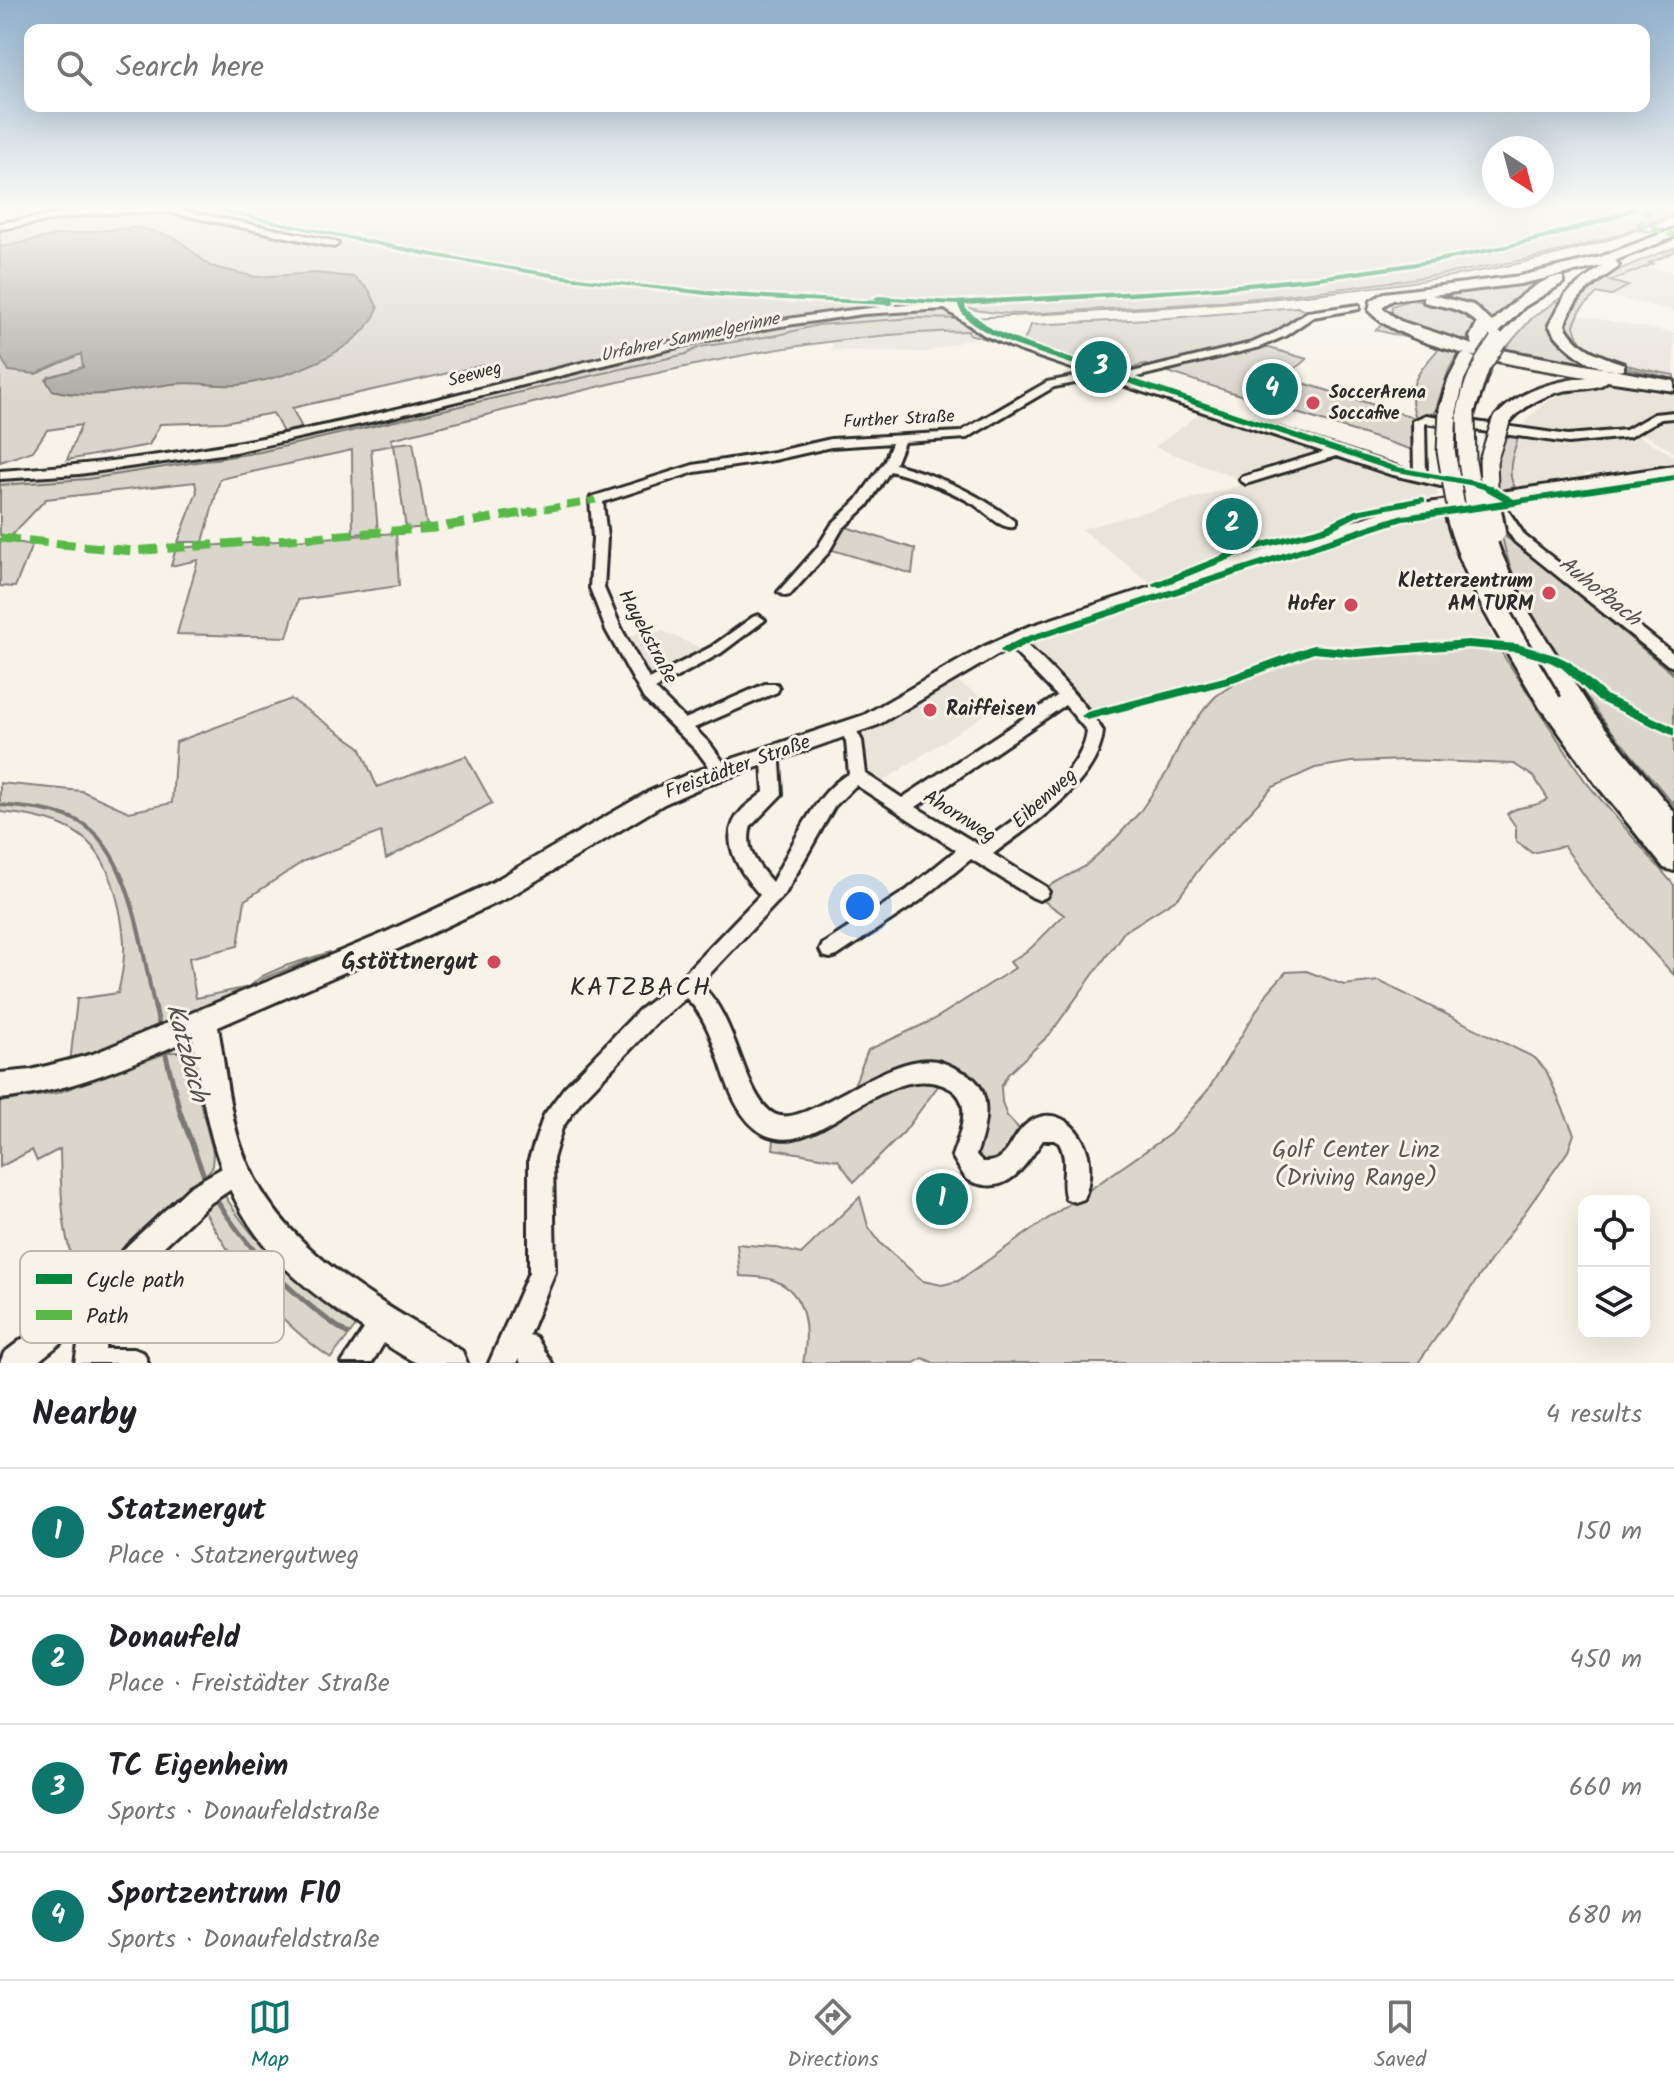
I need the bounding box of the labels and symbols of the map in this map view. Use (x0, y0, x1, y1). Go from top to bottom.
north arrow (1482, 136, 1554, 208)
water label: Urfahrer Sammelgerinne (598, 304, 784, 371)
pin: 3 (1075, 337, 1127, 397)
street label: Seeweg (445, 354, 505, 396)
pin: 4 (1246, 359, 1298, 419)
place label: SoccerArena Soccafive (1329, 379, 1426, 429)
marker: SoccerArena Soccafive (1304, 394, 1322, 412)
street label: Further Straße (843, 403, 955, 437)
pin: 2 (1206, 494, 1258, 554)
water label: Auhofbach (1550, 548, 1650, 638)
place label: Kletterzentrum AM TURM (1398, 566, 1534, 621)
street label: Hayekstraße (609, 584, 685, 690)
marker: Kletterzentrum AM TURM (1540, 584, 1558, 602)
place label: Hofer (1287, 589, 1336, 621)
marker: Hofer (1342, 596, 1360, 614)
place label: Raiffeisen (946, 694, 1036, 726)
marker: Raiffeisen (921, 701, 939, 719)
street label: Freistädter Straße (661, 727, 815, 809)
street label: Eibenweg (1005, 761, 1085, 837)
street label: Ahornweg (916, 782, 1002, 852)
your location (840, 886, 880, 926)
place label: Gstöttnergut (341, 943, 479, 982)
marker: Gstöttnergut (485, 953, 503, 971)
district label: KATZBACH (570, 967, 712, 1009)
water label: Katzbach (153, 999, 220, 1109)
park label: Golf Center Linz (Driving Range) (1272, 1131, 1440, 1198)
pin: 1 (916, 1169, 968, 1229)
legend (20, 1251, 284, 1343)
text: Cycle path (86, 1264, 185, 1299)
text: Path (86, 1300, 129, 1335)

